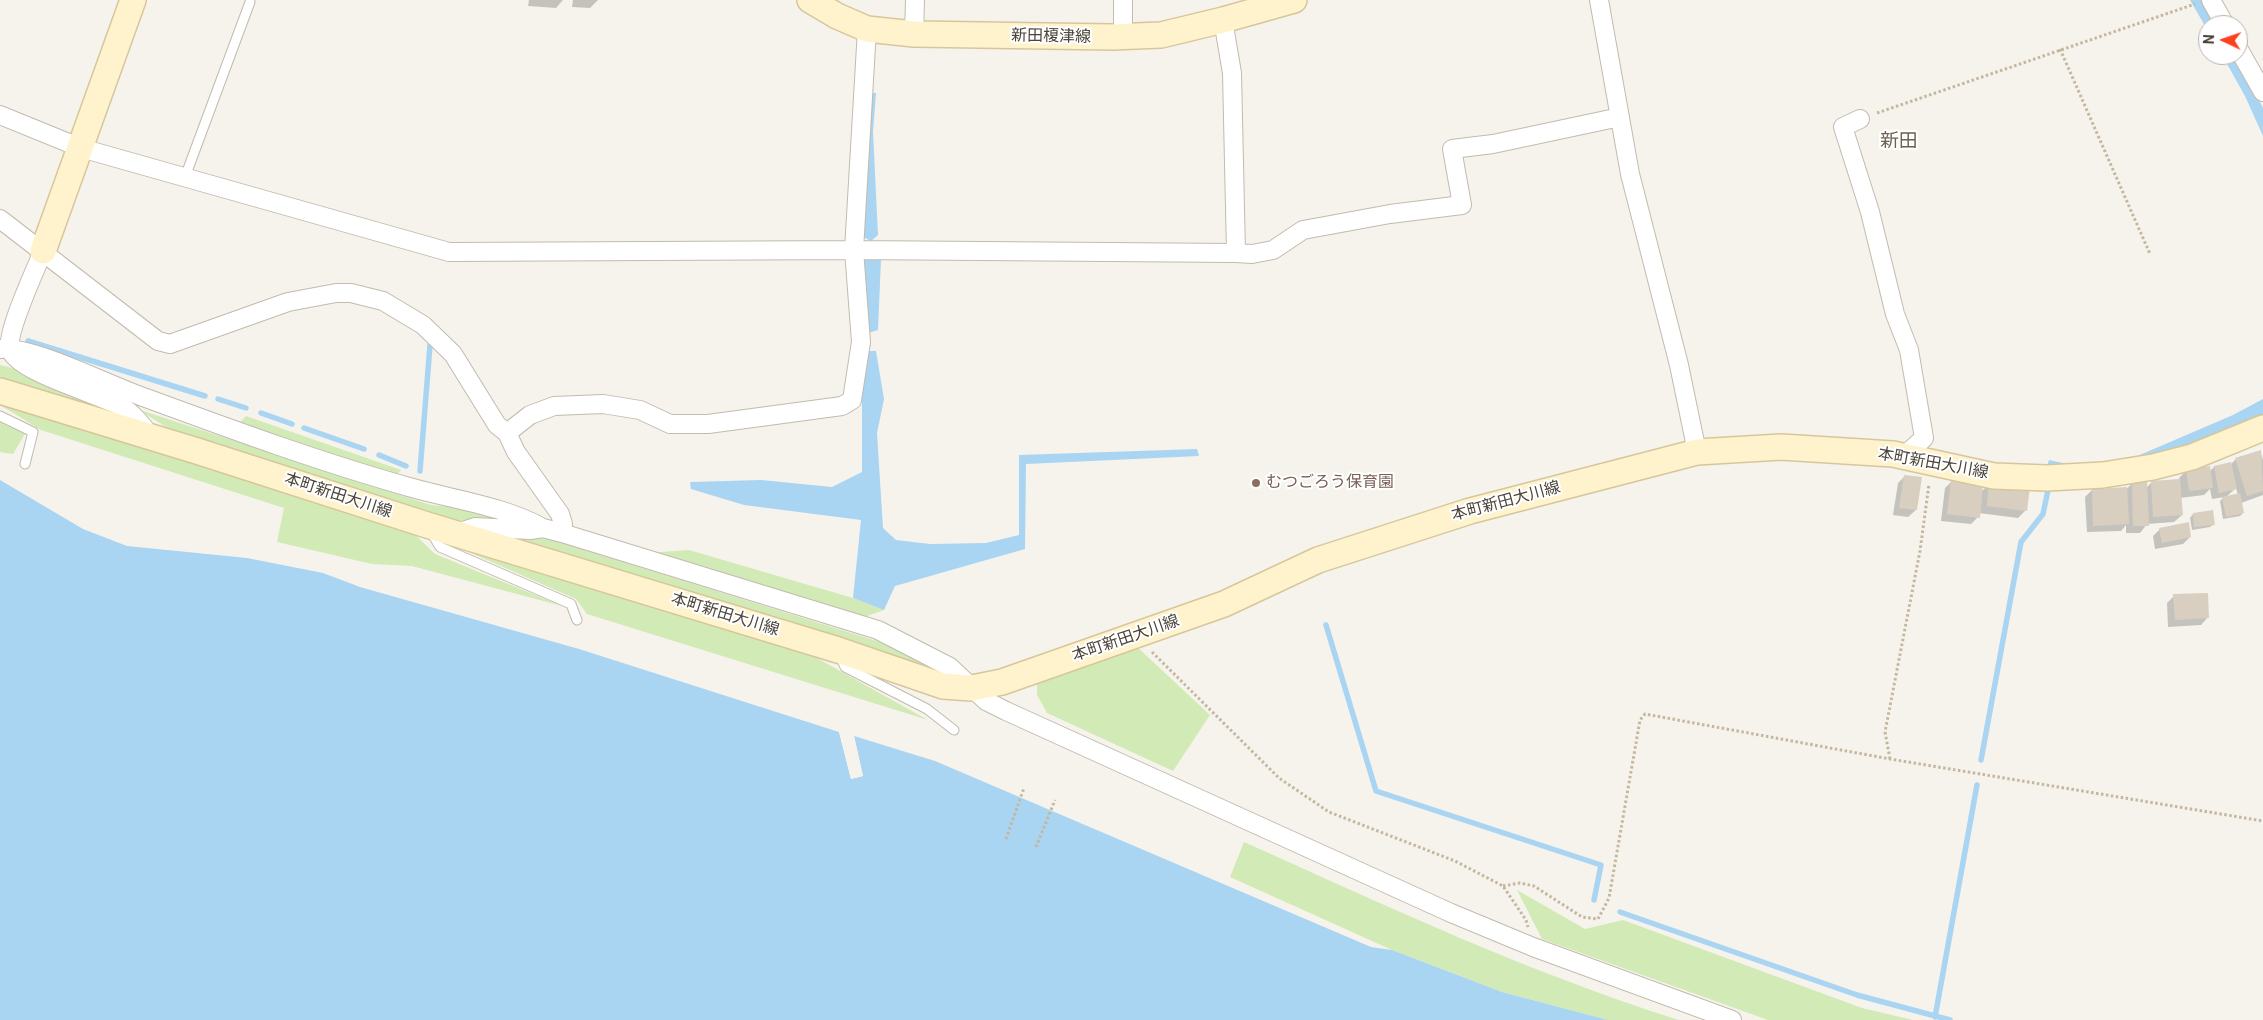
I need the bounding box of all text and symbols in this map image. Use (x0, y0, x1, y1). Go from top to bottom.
north arrow (2198, 15, 2248, 65)
street label: 新田榎津線 (1011, 27, 1091, 47)
text: N (2201, 34, 2217, 45)
district label: 新田 (1880, 131, 1918, 153)
street label: 本町新田大川線 (1876, 445, 1990, 483)
street label: 本町新田大川線 (282, 470, 394, 522)
place label: むつごろう保育園 (1266, 473, 1394, 493)
marker: むつごろう保育園 (1250, 477, 1262, 489)
street label: 本町新田大川線 (1449, 478, 1563, 526)
street label: 本町新田大川線 (669, 589, 781, 641)
street label: 本町新田大川線 (1070, 612, 1182, 666)

